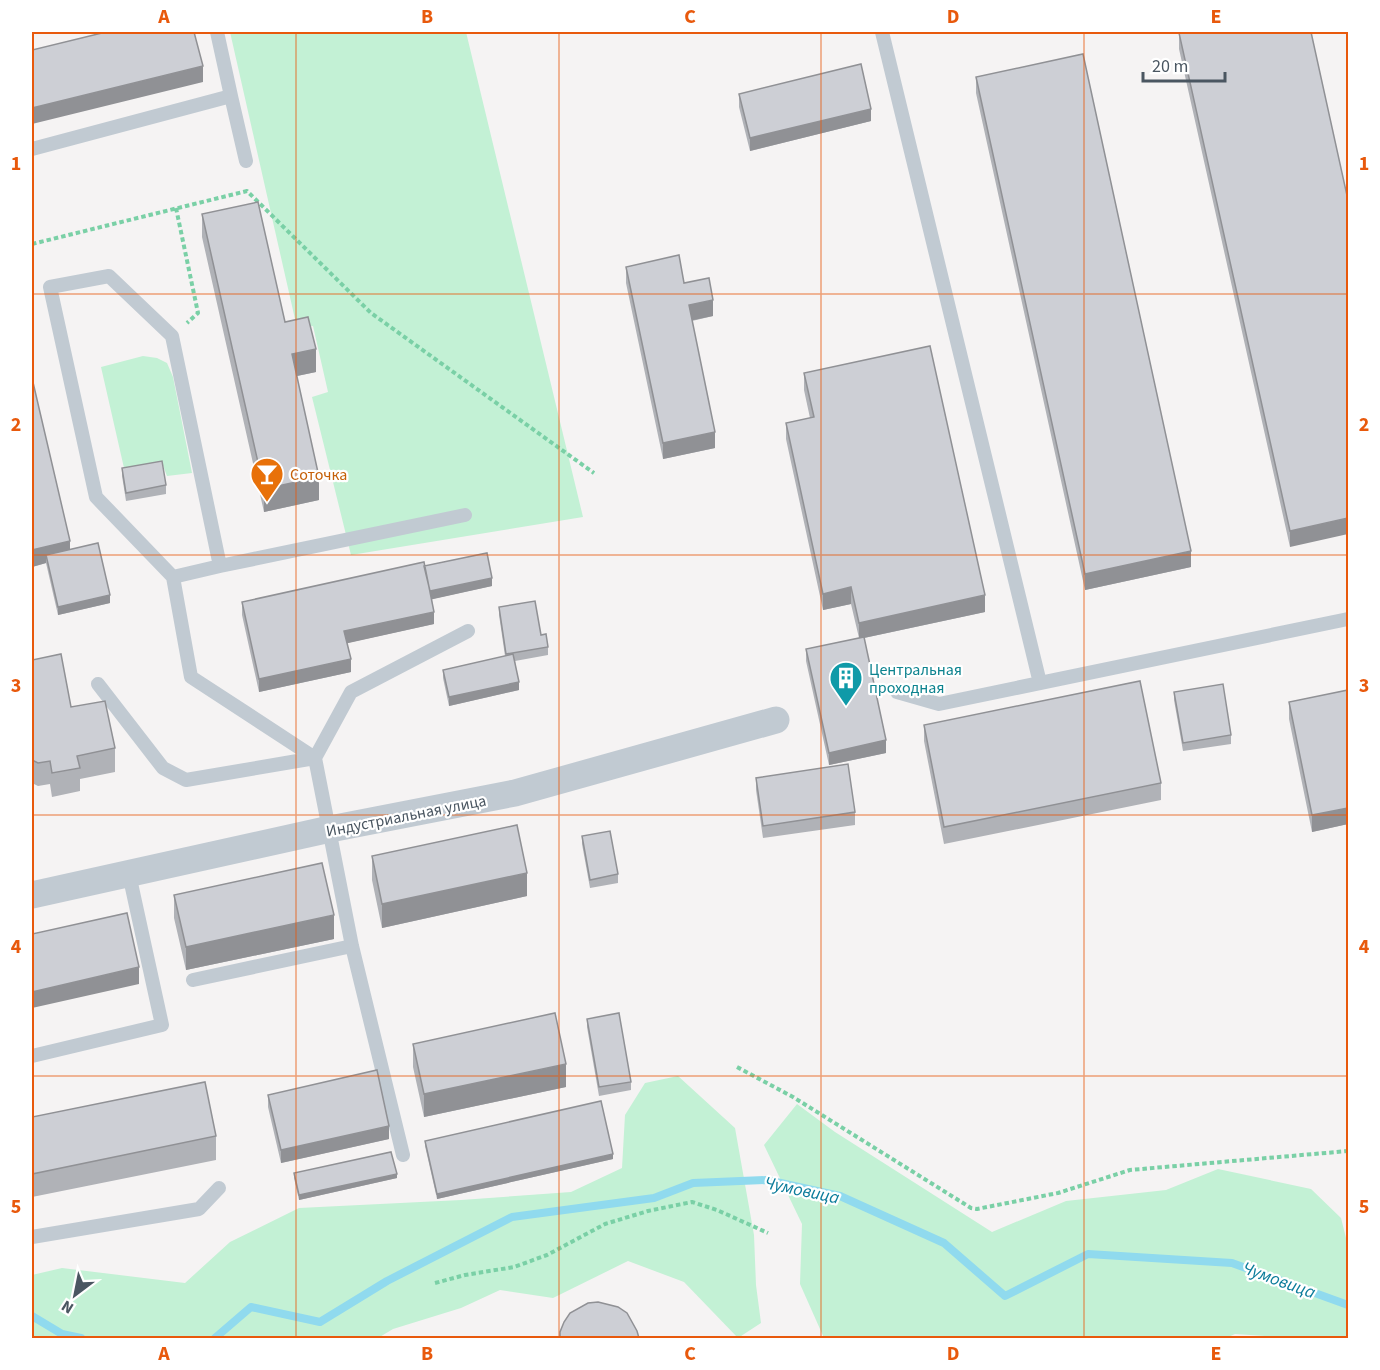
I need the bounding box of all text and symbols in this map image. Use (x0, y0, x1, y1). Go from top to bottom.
text: A (157, 3, 170, 31)
text: B (421, 3, 433, 31)
text: C (684, 3, 696, 31)
text: D (947, 3, 959, 31)
text: E (1211, 3, 1221, 31)
scale bar (1143, 45, 1226, 83)
text: 20 m (1152, 54, 1188, 79)
text: 1 (11, 150, 21, 178)
text: 1 (1359, 150, 1369, 178)
text: 2 (11, 411, 21, 439)
text: 2 (1359, 411, 1369, 439)
bar icon: Соточка (249, 456, 285, 503)
place label: Соточка (290, 464, 347, 486)
place label: Центральная проходная (869, 659, 962, 699)
building icon: Центральная проходная (828, 660, 864, 707)
text: 3 (11, 672, 21, 700)
text: 3 (1359, 672, 1369, 700)
street label: Индустриальная улица (324, 790, 488, 842)
text: 4 (11, 933, 22, 961)
text: 4 (1359, 933, 1370, 961)
water label: Чумовица (762, 1170, 842, 1211)
text: 5 (11, 1193, 21, 1221)
text: 5 (1359, 1193, 1369, 1221)
water label: Чумовица (1239, 1256, 1319, 1305)
north arrow (45, 1265, 105, 1325)
text: N (57, 1295, 78, 1319)
text: A (157, 1340, 170, 1368)
text: B (421, 1340, 433, 1368)
text: C (684, 1340, 696, 1368)
text: D (947, 1340, 959, 1368)
text: E (1211, 1340, 1221, 1368)

